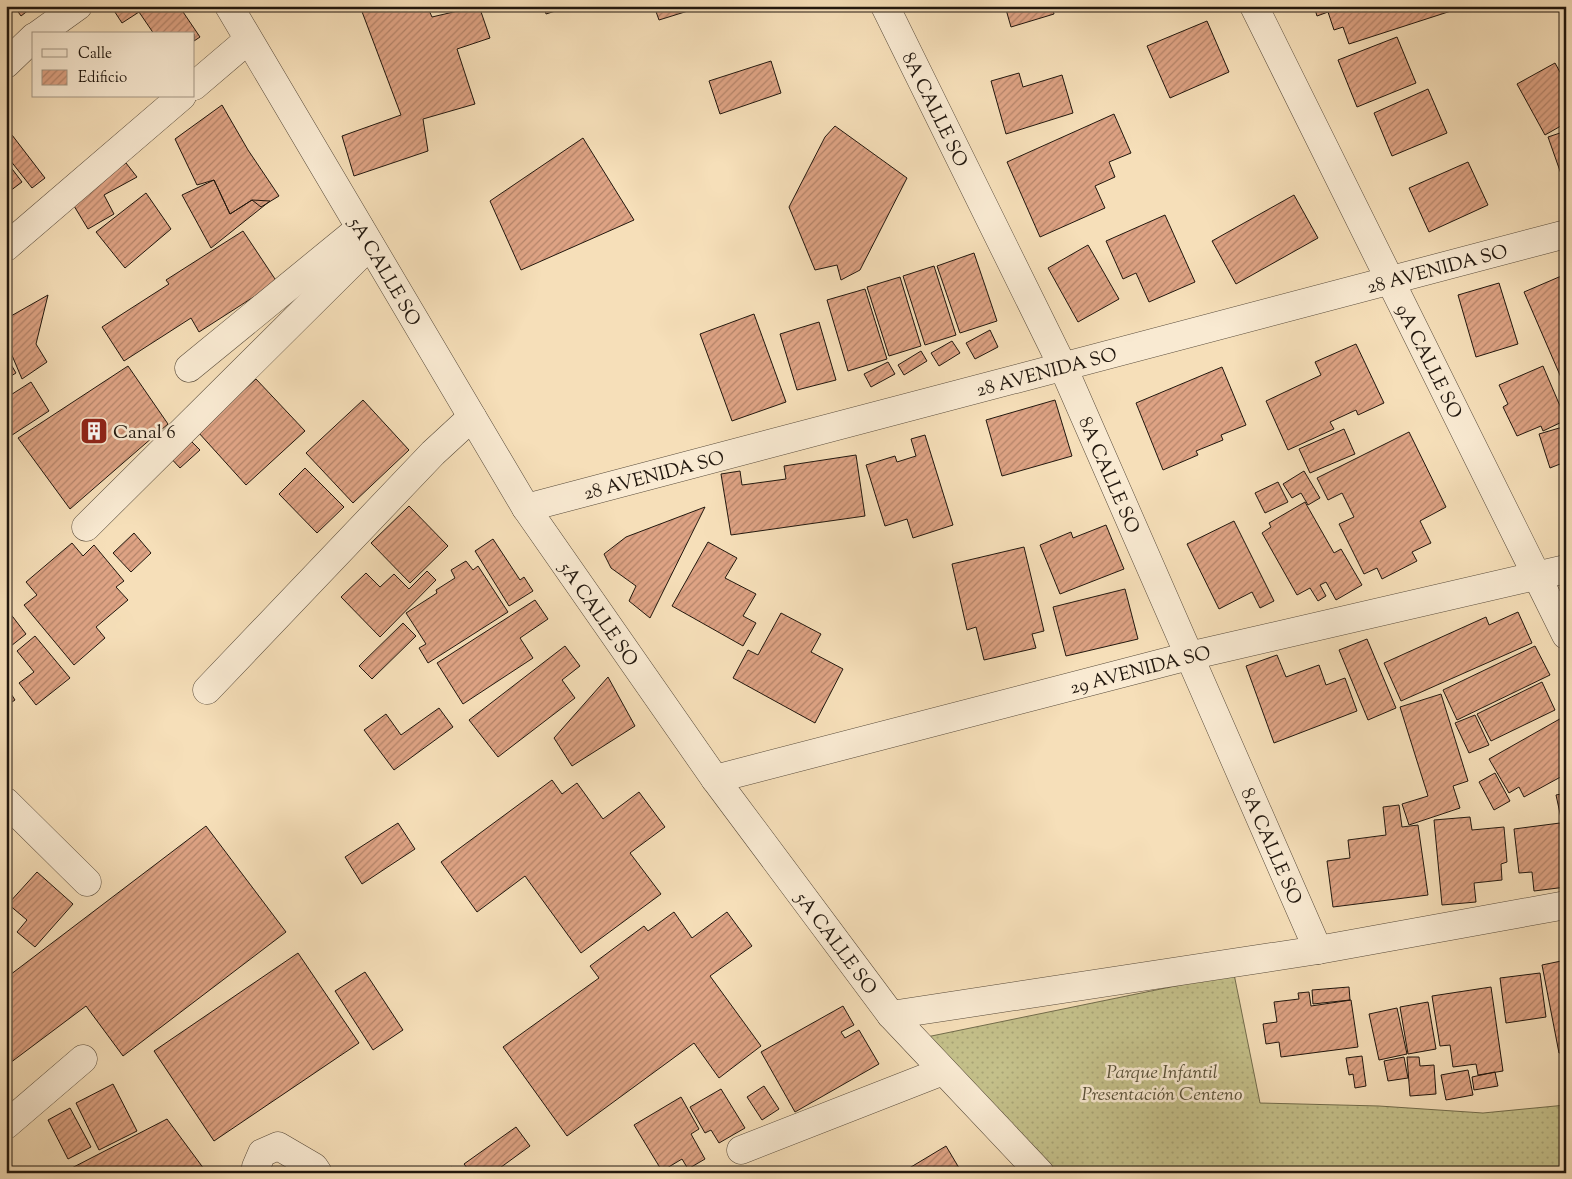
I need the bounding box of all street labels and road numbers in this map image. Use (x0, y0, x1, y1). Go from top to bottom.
street label: 8A CALLE SO (894, 48, 973, 172)
street label: 5A CALLE SO (340, 212, 426, 332)
street label: 28 AVENIDA SO (1364, 239, 1511, 302)
street label: 9A CALLE SO (1388, 300, 1468, 424)
street label: 28 AVENIDA SO (974, 342, 1120, 405)
street label: 8A CALLE SO (1070, 413, 1145, 538)
street label: 28 AVENIDA SO (581, 445, 728, 508)
street label: 5A CALLE SO (551, 556, 644, 673)
street label: 29 AVENIDA SO (1067, 640, 1214, 702)
street label: 8A CALLE SO (1233, 784, 1307, 909)
street label: 5A CALLE SO (787, 887, 882, 1001)

